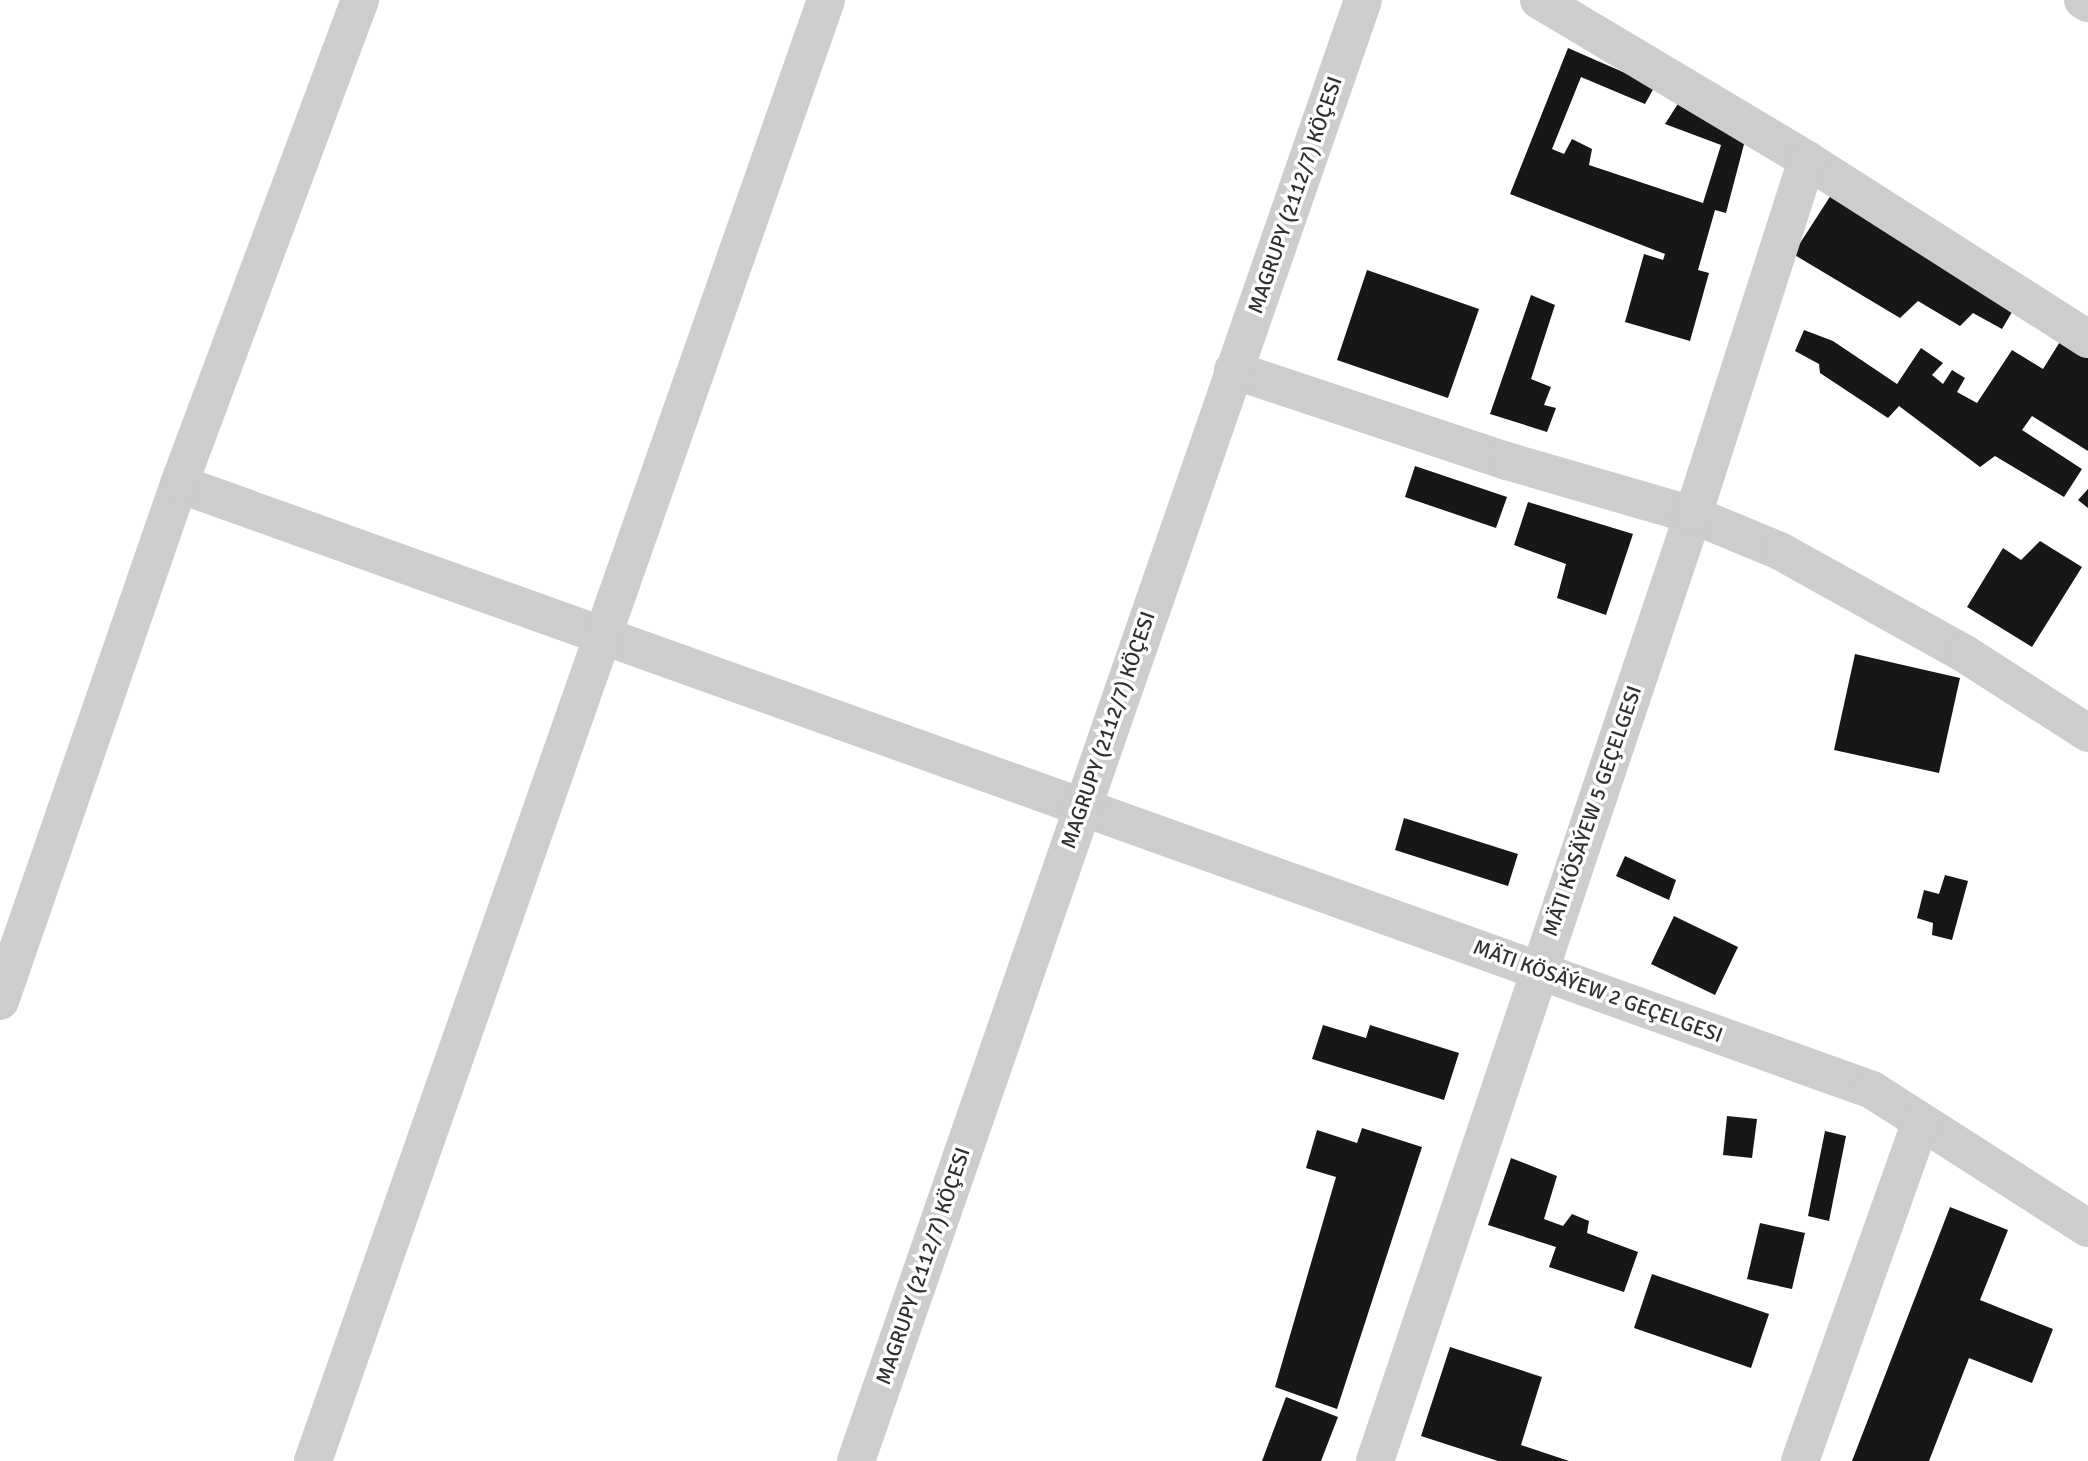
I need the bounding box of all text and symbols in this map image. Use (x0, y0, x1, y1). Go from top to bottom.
street label: MAGRUPY (2112/7) KÖÇESI (1243, 73, 1347, 317)
street label: MAGRUPY (2112/7) KÖÇESI (1056, 608, 1160, 852)
street label: MÄTI KÖSÄÝEW 5 GEÇELGESI (1537, 682, 1647, 940)
street label: MÄTI KÖSÄÝEW 2 GEÇELGESI (1470, 934, 1726, 1048)
street label: MAGRUPY (2112/7) KÖÇESI (871, 1144, 975, 1388)

